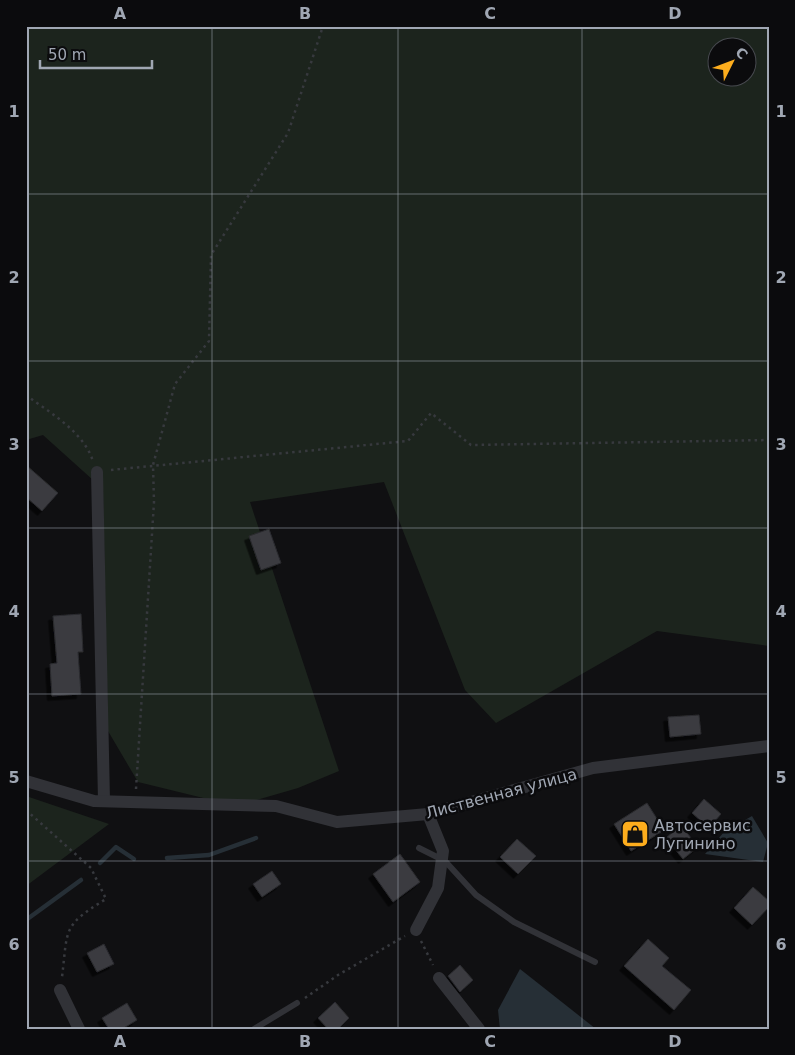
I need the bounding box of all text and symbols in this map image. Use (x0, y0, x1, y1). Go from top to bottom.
text: A (114, 4, 127, 23)
text: B (299, 4, 311, 23)
text: C (484, 4, 496, 23)
text: D (668, 4, 682, 23)
scale bar (40, 38, 152, 70)
north arrow (708, 38, 758, 88)
text: С (732, 44, 751, 62)
text: 50 m (48, 46, 86, 64)
text: 1 (8, 102, 20, 121)
text: 1 (775, 102, 787, 121)
text: 2 (8, 268, 20, 287)
text: 2 (775, 268, 787, 287)
text: 3 (8, 435, 20, 454)
text: 3 (775, 435, 787, 454)
text: 4 (8, 602, 20, 621)
text: 4 (775, 602, 787, 621)
street label: Лиственная улица (423, 764, 579, 823)
text: 5 (8, 768, 20, 787)
text: 5 (775, 768, 787, 787)
place label: Автосервис Лугинино (654, 816, 751, 853)
shop icon: Автосервис Лугинино (620, 819, 650, 849)
text: 6 (8, 935, 20, 954)
text: 6 (775, 935, 787, 954)
text: A (114, 1032, 127, 1051)
text: B (299, 1032, 311, 1051)
text: C (484, 1032, 496, 1051)
text: D (668, 1032, 682, 1051)

